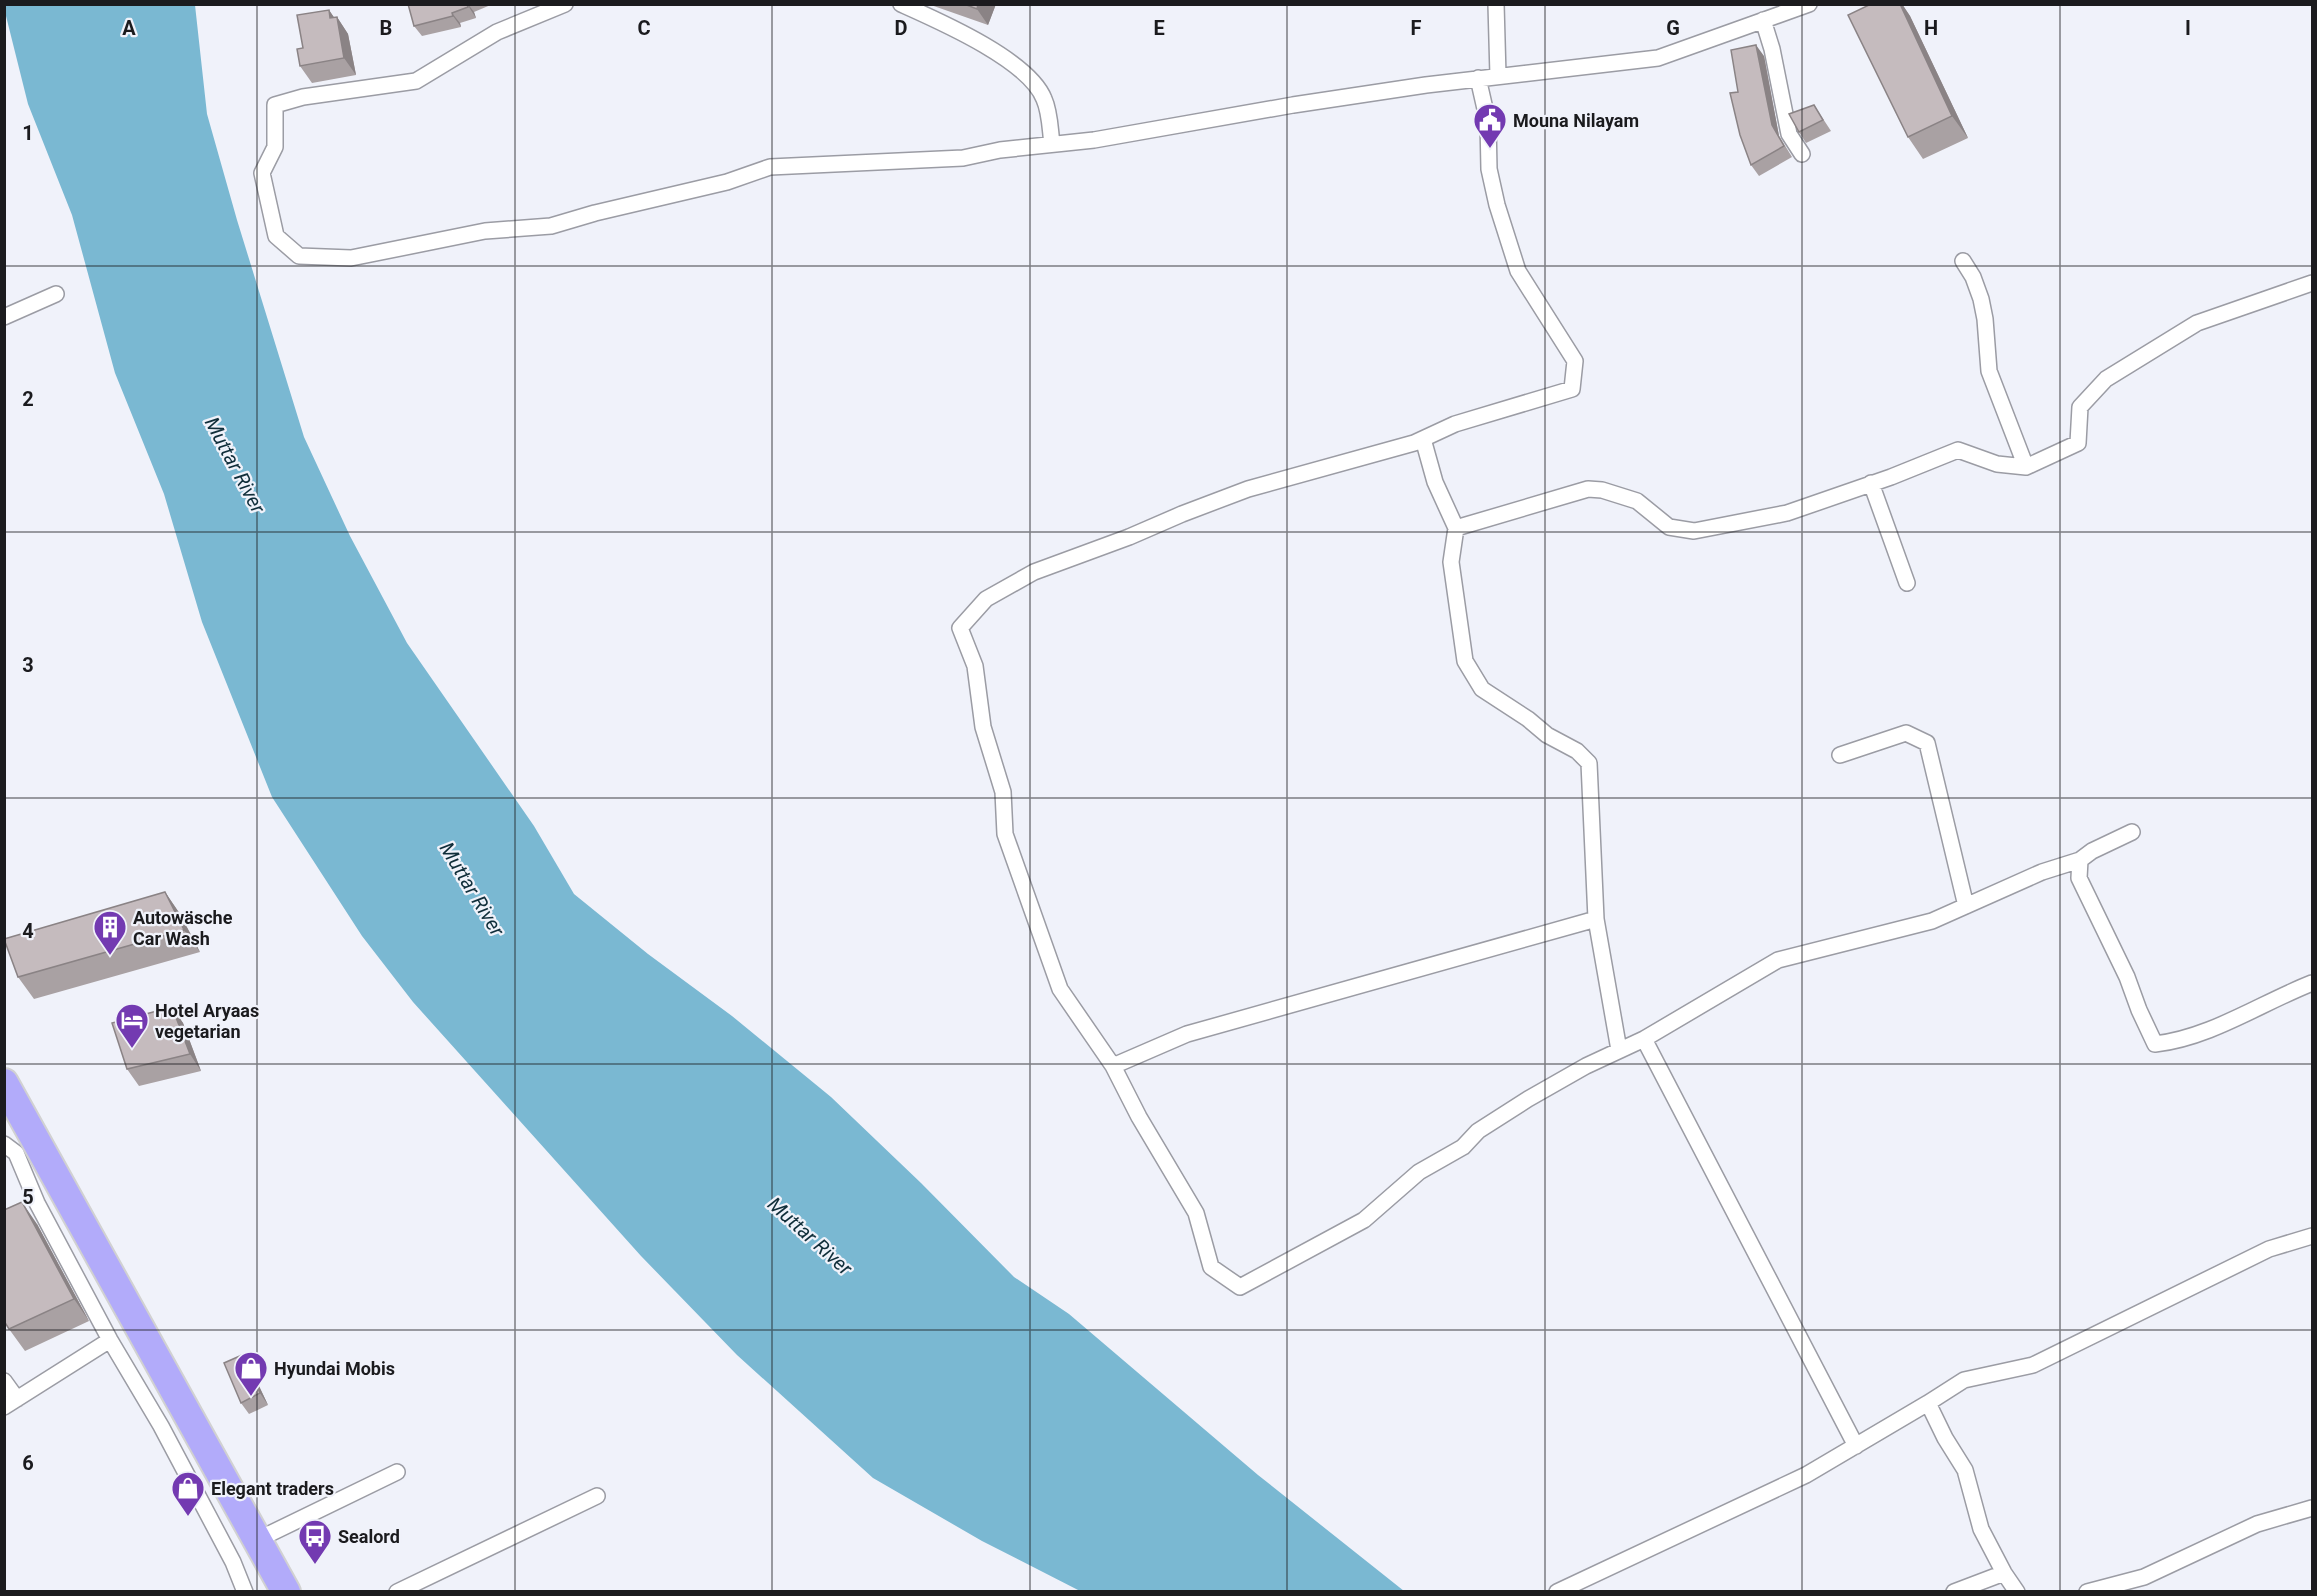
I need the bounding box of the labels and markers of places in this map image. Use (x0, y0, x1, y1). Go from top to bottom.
public building icon: Mouna Nilayam (1472, 102, 1508, 149)
place label: Mouna Nilayam (1513, 110, 1639, 131)
place label: Autowäsche Car Wash (133, 907, 233, 949)
building icon: Autowäsche Car Wash (92, 909, 128, 956)
place label: Hotel Aryaas vegetarian (155, 1000, 259, 1042)
hotel icon: Hotel Aryaas vegetarian (114, 1002, 150, 1049)
shop icon: Hyundai Mobis (233, 1350, 269, 1397)
place label: Hyundai Mobis (274, 1358, 395, 1379)
shop icon: Elegant traders (170, 1470, 206, 1517)
place label: Elegant traders (211, 1478, 334, 1499)
bus stop icon: Sealord (297, 1518, 333, 1565)
place label: Sealord (338, 1526, 400, 1547)

